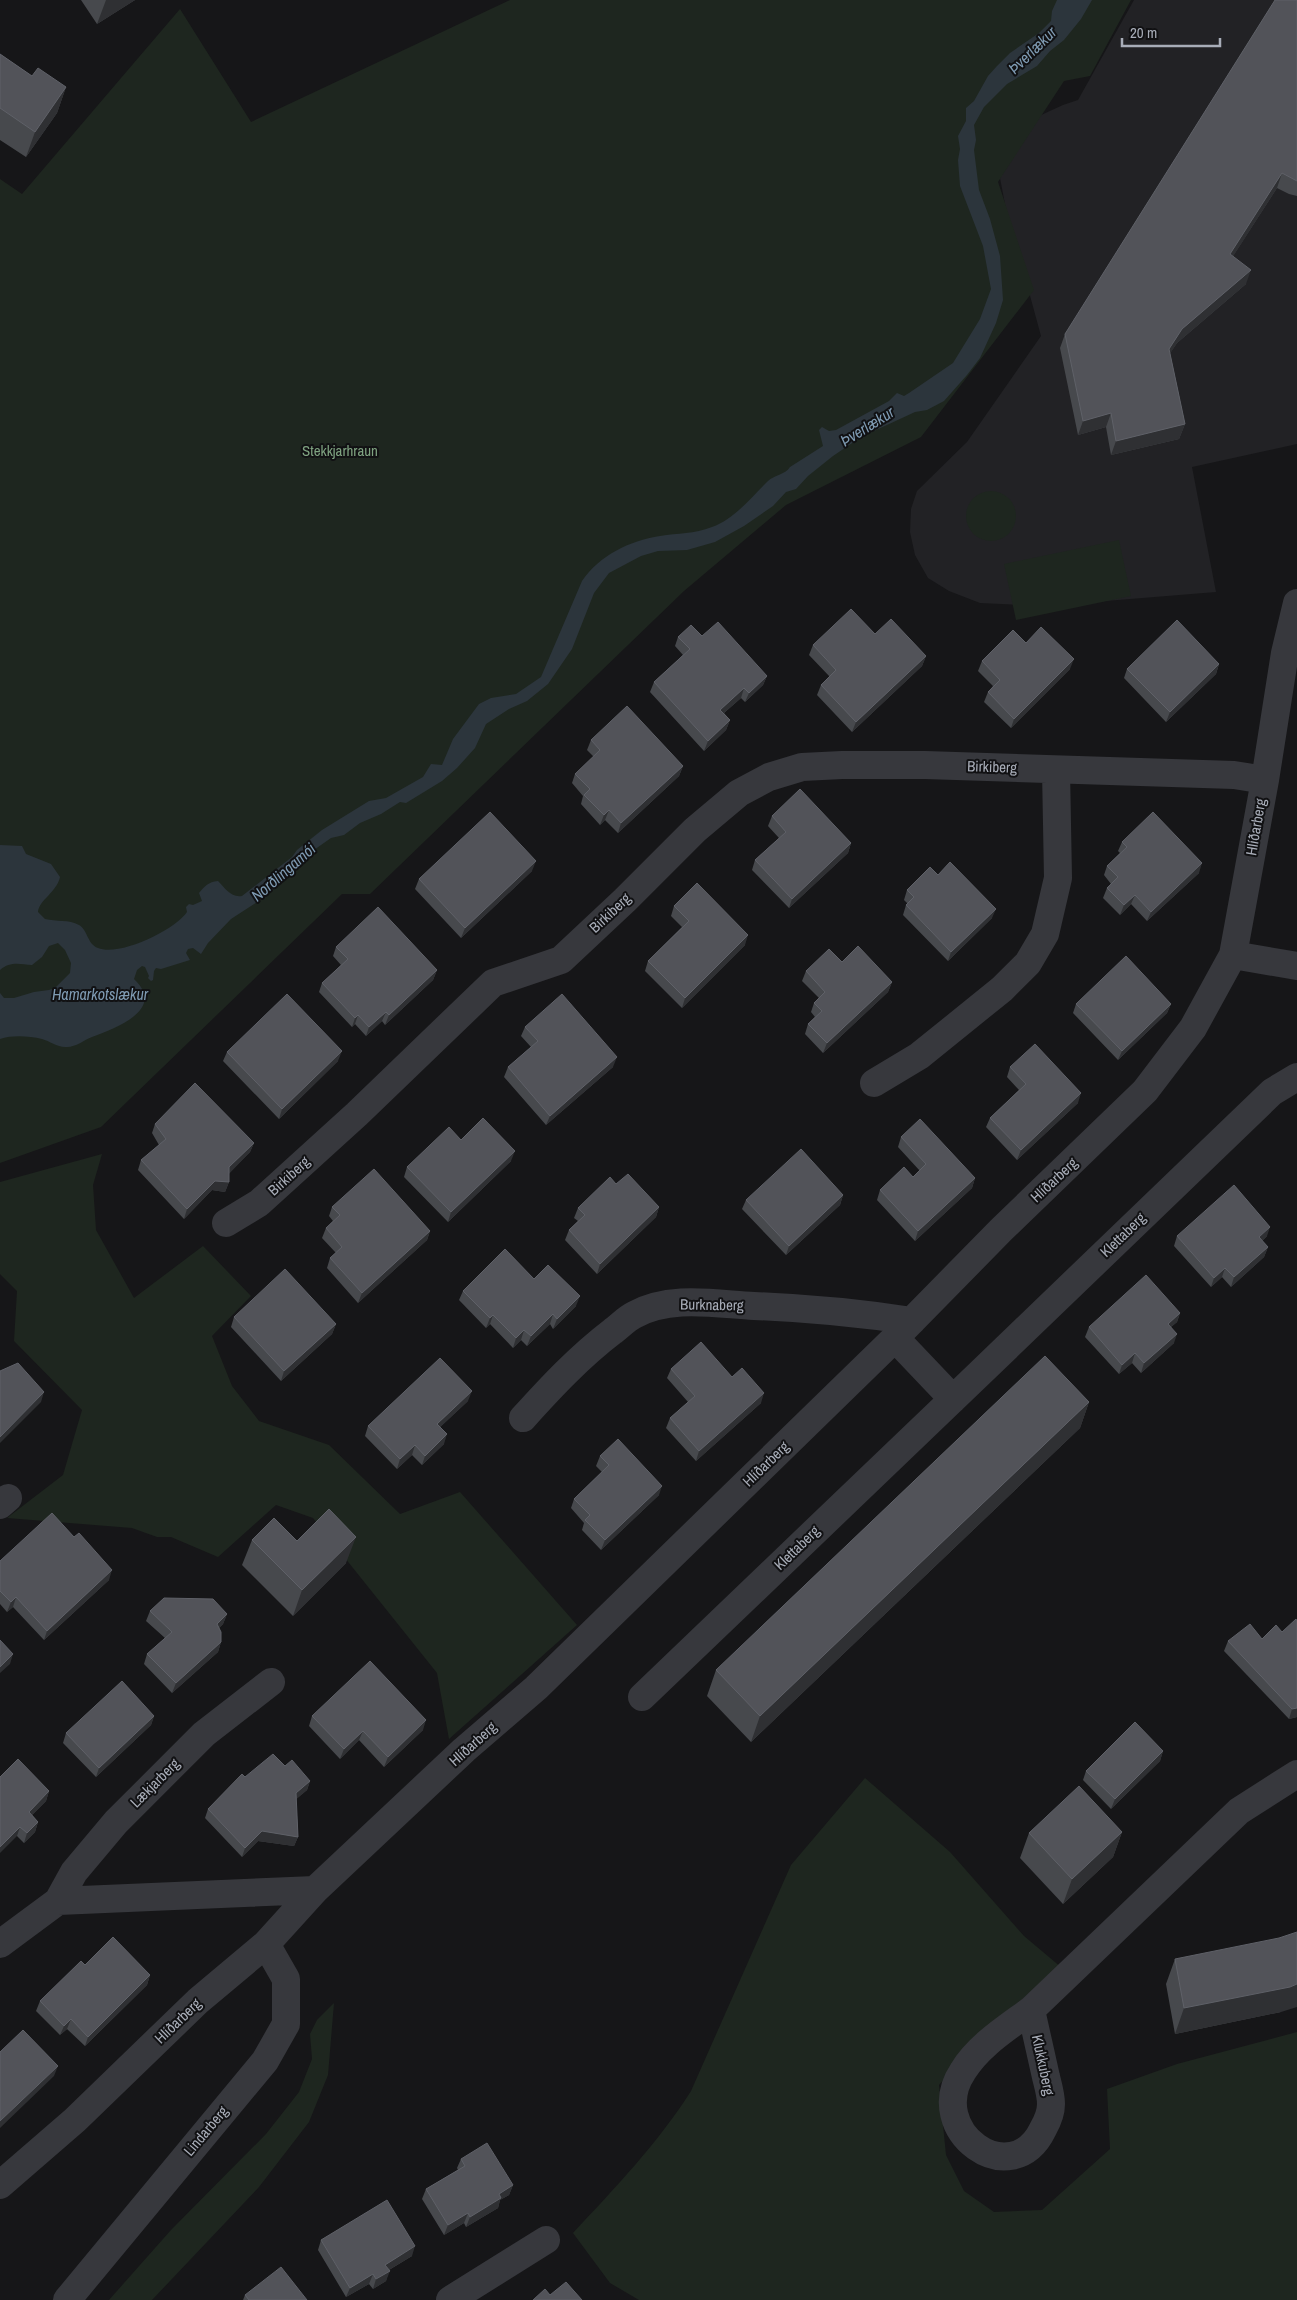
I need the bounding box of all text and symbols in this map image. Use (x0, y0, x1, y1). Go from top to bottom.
scale bar (1122, 15, 1220, 47)
water label: Þverlækur (1003, 21, 1062, 79)
text: 20 m (1130, 22, 1157, 43)
water label: Þverlækur (836, 400, 899, 451)
park label: Stekkjarhraun (302, 440, 378, 461)
street label: Birkiberg (967, 755, 1017, 778)
street label: Hlíðarberg (1240, 797, 1271, 857)
water label: Norðlingamói (246, 838, 320, 906)
street label: Birkiberg (584, 888, 635, 937)
water label: Hamarkotslækur (52, 983, 149, 1005)
street label: Birkiberg (263, 1151, 314, 1200)
street label: Hlíðarberg (1026, 1152, 1082, 1207)
street label: Klettaberg (1095, 1208, 1150, 1262)
street label: Burknaberg (680, 1293, 744, 1316)
street label: Hlíðarberg (738, 1436, 794, 1491)
street label: Klettaberg (769, 1521, 824, 1575)
street label: Hlíðarberg (444, 1717, 501, 1771)
street label: Lækjarberg (125, 1753, 184, 1812)
street label: Hlíðarberg (150, 1993, 206, 2048)
street label: Klukkuberg (1027, 2033, 1060, 2097)
street label: Lindarberg (178, 2101, 233, 2160)

